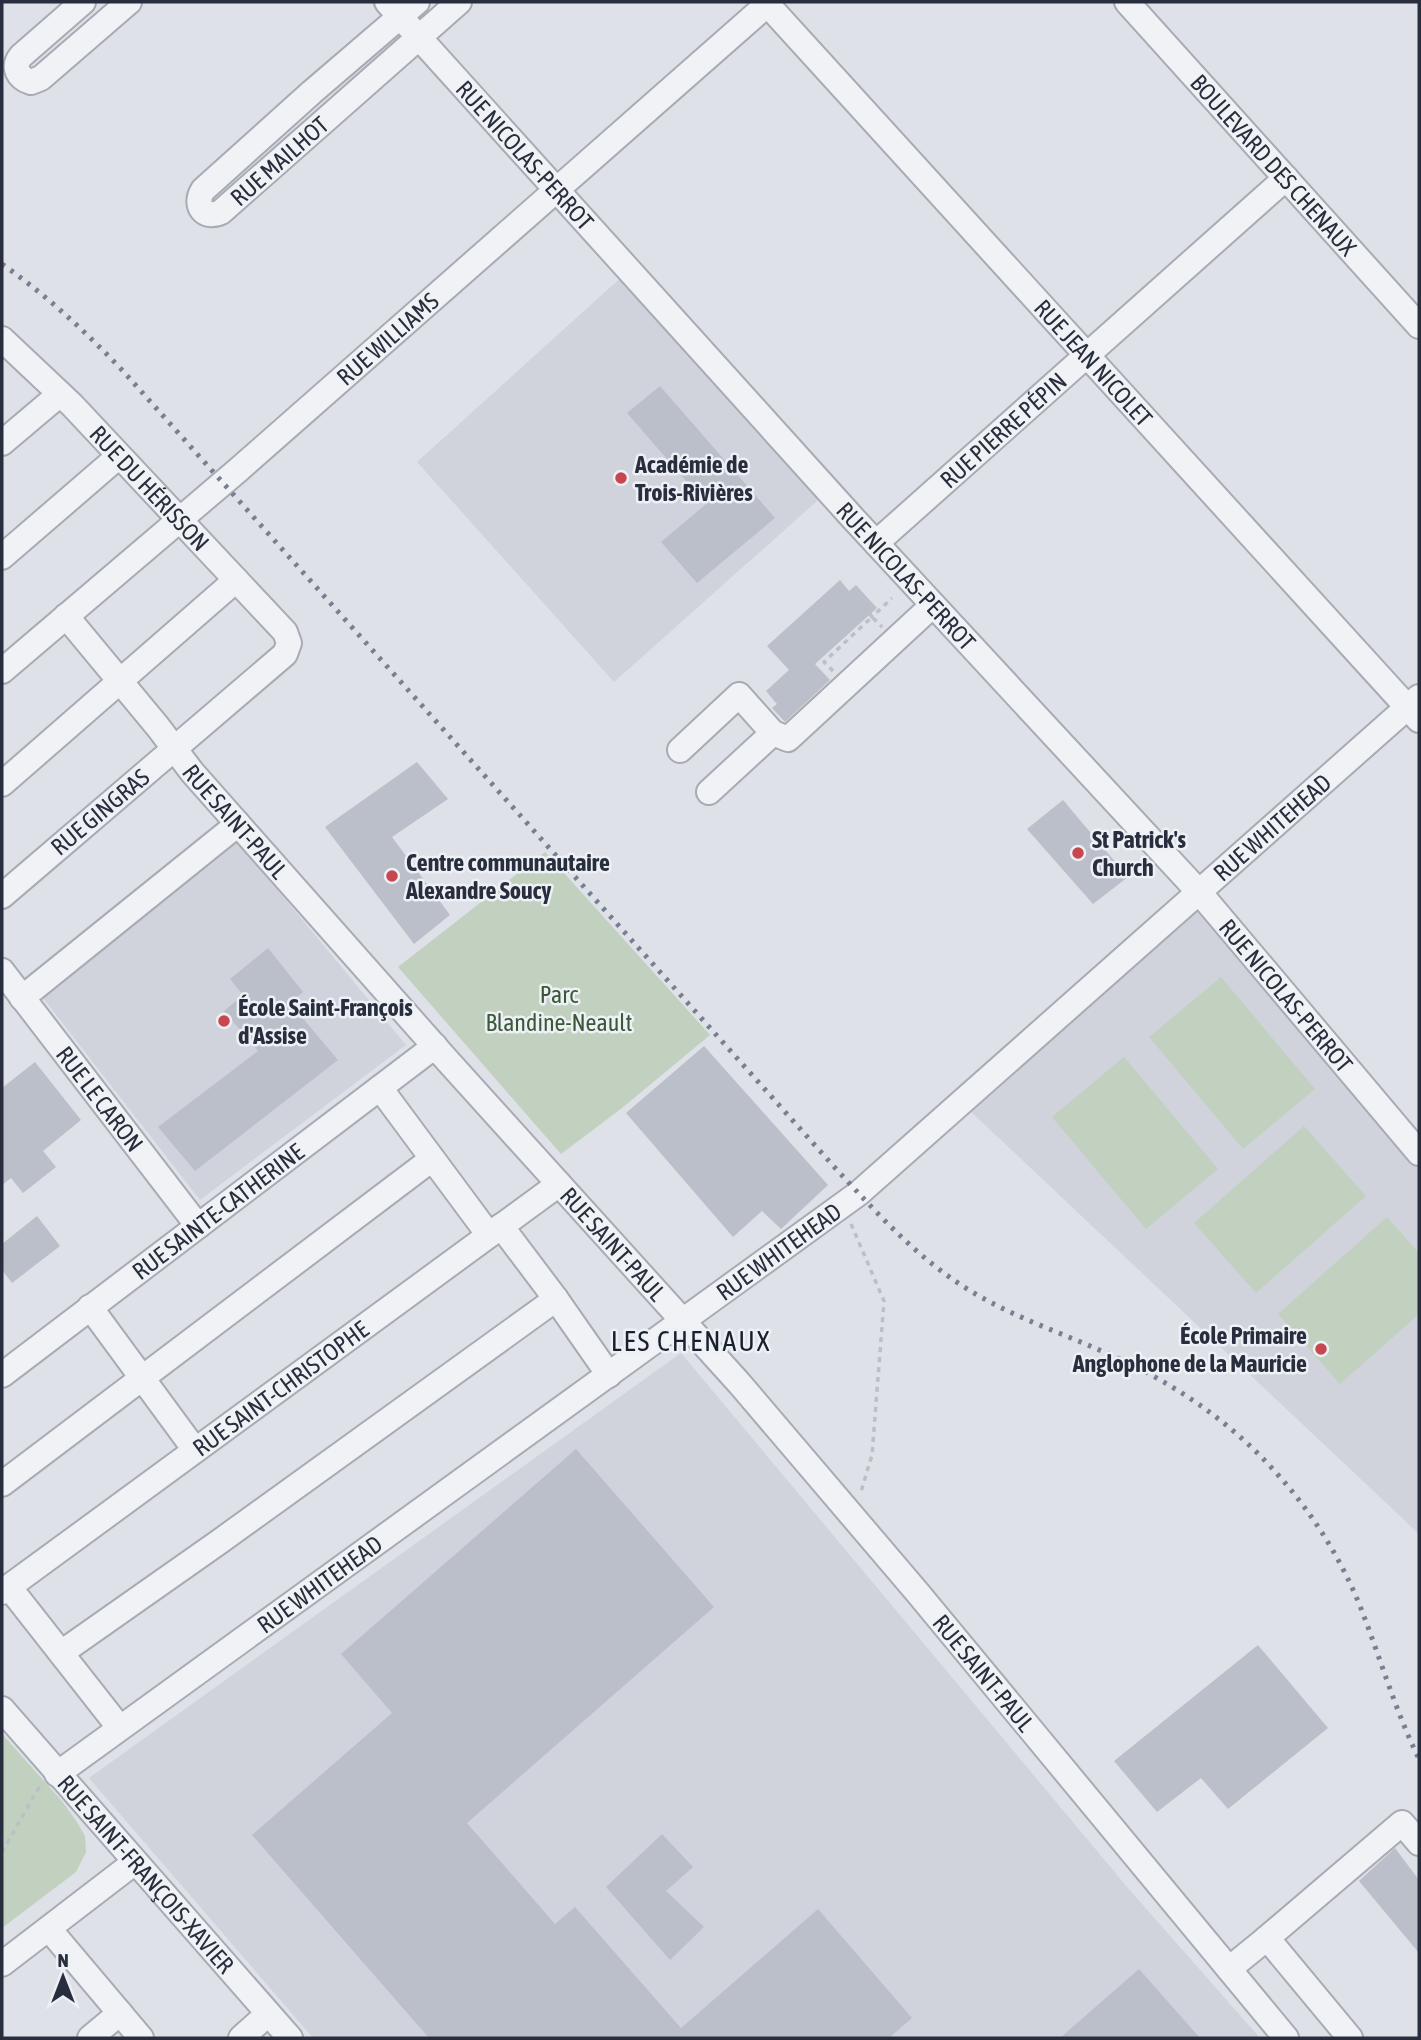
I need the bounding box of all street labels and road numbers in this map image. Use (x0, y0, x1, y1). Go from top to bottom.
street label: BOULEVARD DES CHENAUX (1185, 69, 1362, 261)
street label: RUE NICOLAS-PERROT (451, 75, 599, 235)
street label: RUE MAILHOT (225, 110, 334, 211)
street label: RUE WILLIAMS (331, 287, 444, 390)
street label: RUE JEAN NICOLET (1029, 294, 1158, 432)
street label: RUE PIERRE PÉPIN (934, 367, 1071, 493)
street label: RUE DU HÉRISSON (85, 420, 215, 556)
street label: RUE NICOLAS-PERROT (831, 497, 982, 656)
street label: RUE SAINT-PAUL (177, 759, 293, 884)
street label: RUE GINGRAS (46, 763, 154, 861)
street label: RUE WHITEHEAD (1208, 768, 1336, 886)
street label: RUE NICOLAS-PERROT (1214, 914, 1358, 1078)
street label: RUE LE CARON (51, 1041, 149, 1156)
street label: RUE SAINTE-CATHERINE (127, 1138, 309, 1285)
street label: RUE SAINT-PAUL (555, 1182, 672, 1307)
street label: RUE WHITEHEAD (711, 1197, 846, 1305)
street label: RUE SAINT-CHRISTOPHE (188, 1315, 373, 1461)
street label: RUE WHITEHEAD (252, 1530, 387, 1638)
street label: RUE SAINT-PAUL (928, 1609, 1040, 1737)
street label: RUE SAINT-FRANÇOIS-XAVIER (51, 1769, 239, 1979)

